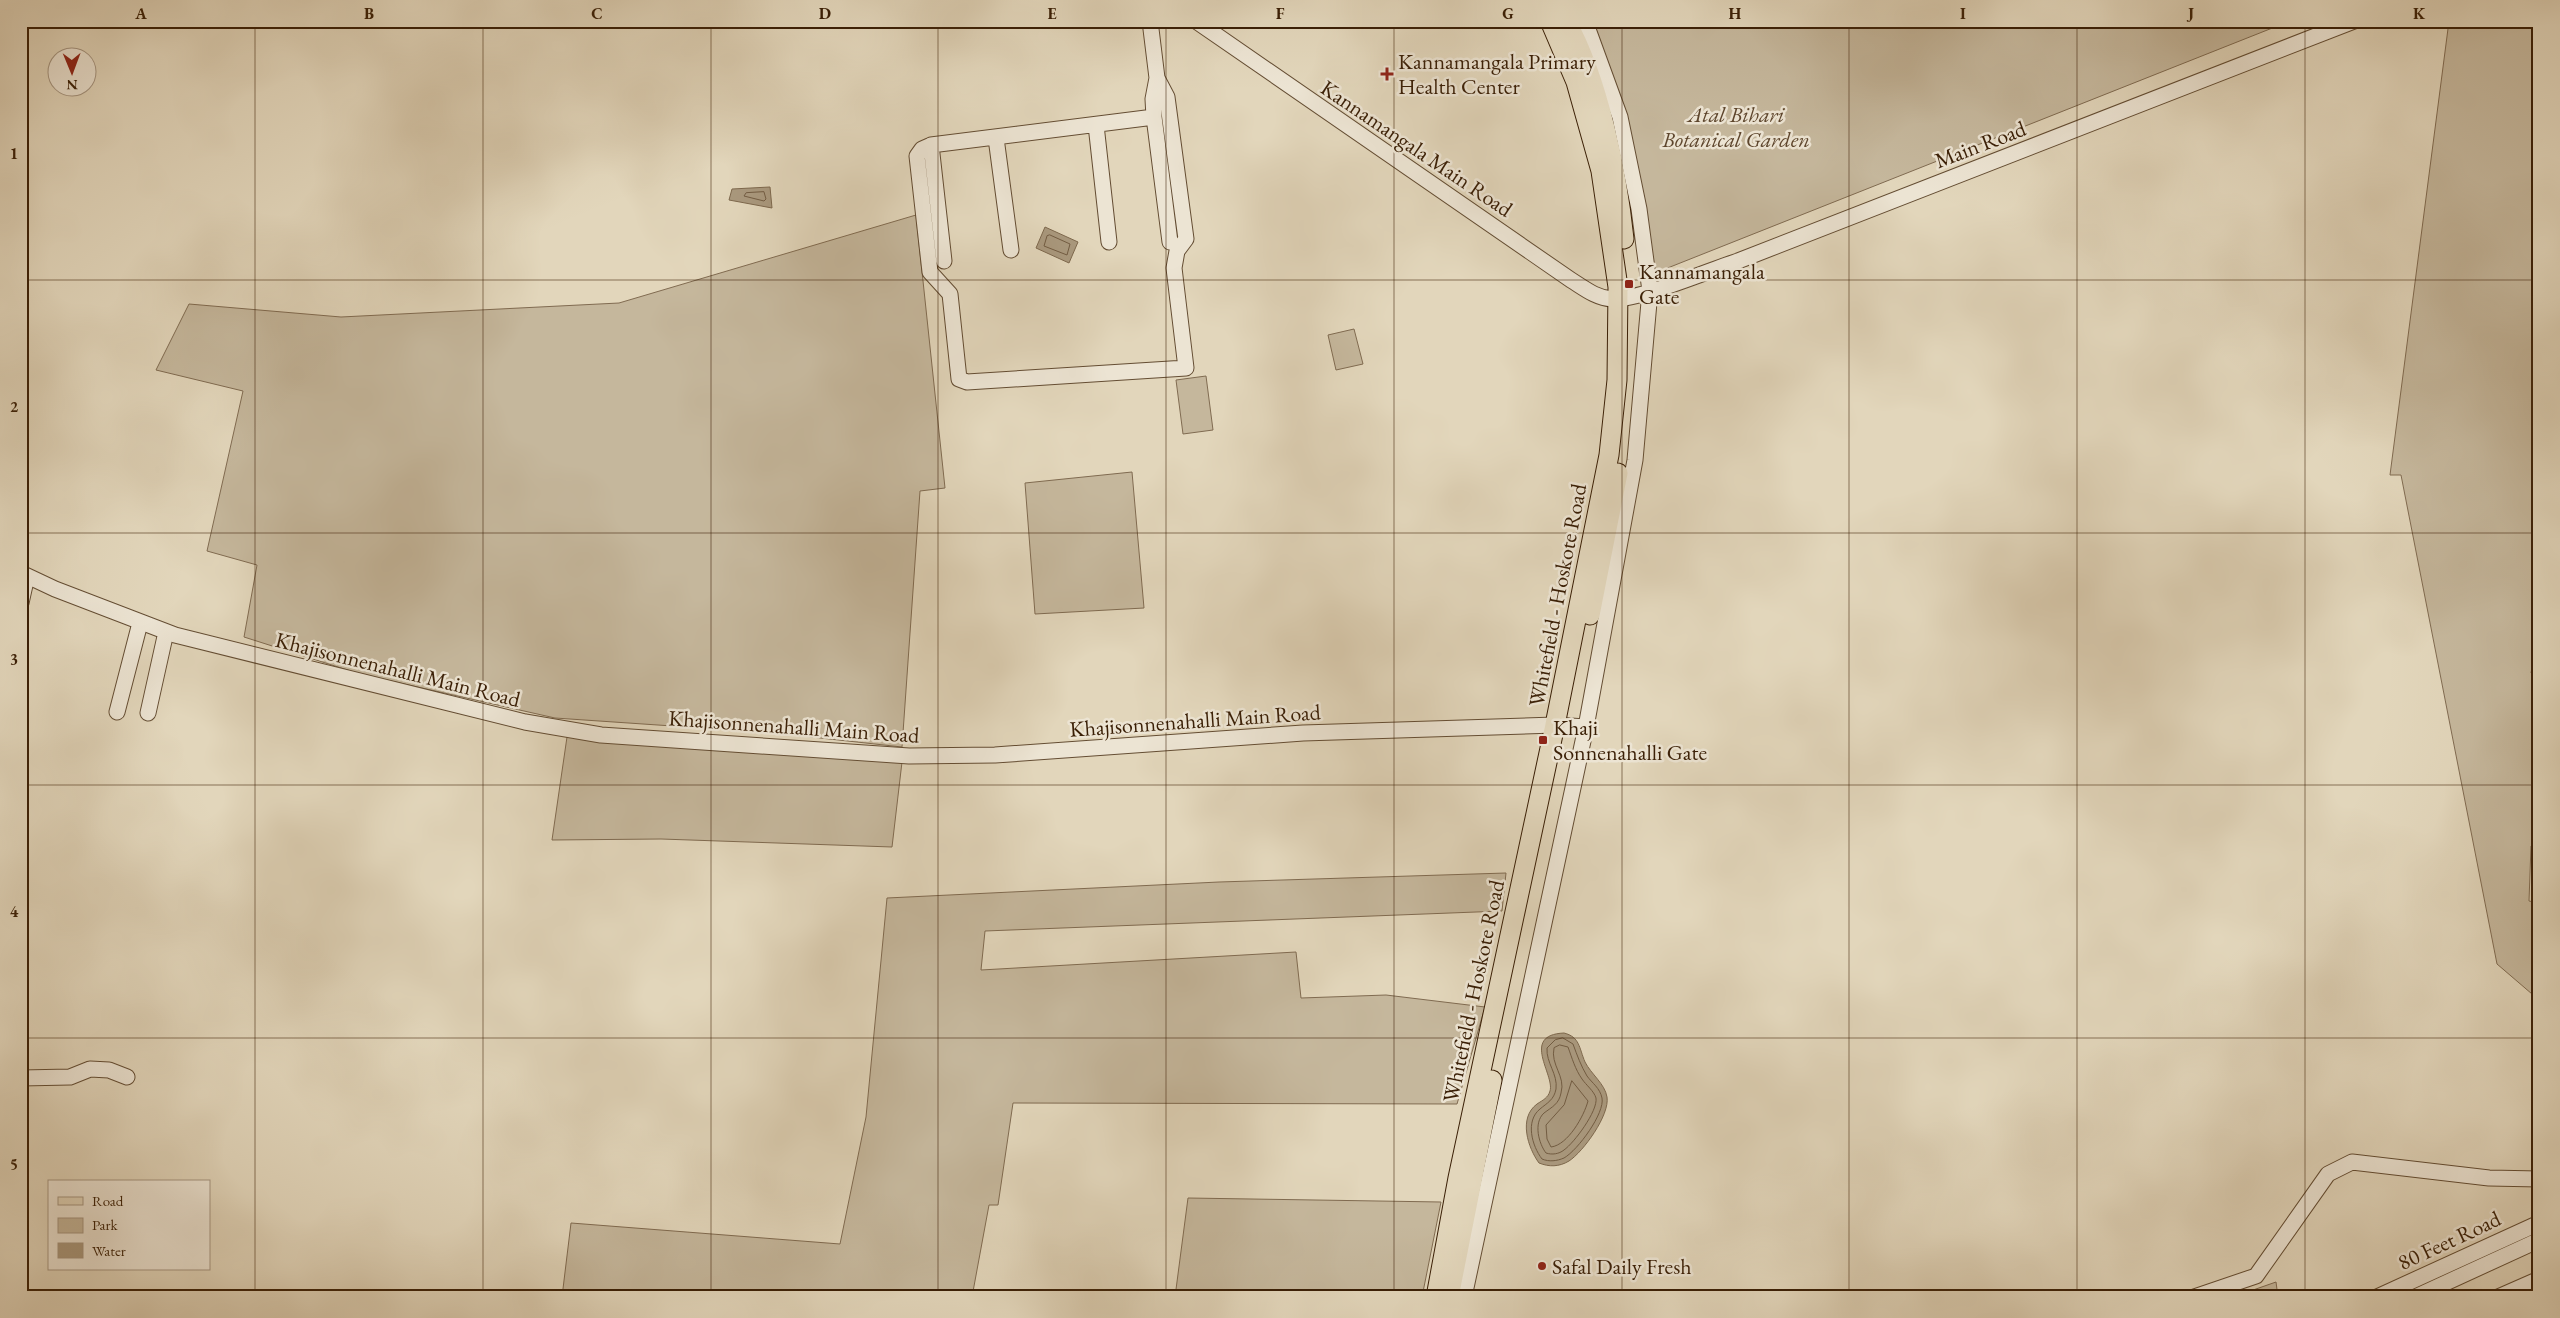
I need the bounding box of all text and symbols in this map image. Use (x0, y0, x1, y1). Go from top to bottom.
text: A (134, 3, 147, 24)
text: B (364, 3, 374, 24)
text: C (591, 3, 603, 24)
text: D (819, 3, 831, 24)
text: E (1047, 3, 1057, 24)
text: F (1276, 3, 1285, 24)
text: G (1502, 3, 1514, 24)
text: H (1729, 3, 1742, 24)
text: I (1960, 3, 1966, 24)
text: J (2186, 3, 2194, 24)
text: K (2413, 3, 2426, 24)
place label: Kannamangala Primary Health Center (1398, 47, 1596, 101)
north arrow (48, 48, 98, 98)
marker: Kannamangala Primary Health Center (1380, 67, 1394, 81)
street label: Kannamangala Main Road (1315, 73, 1519, 224)
text: N (66, 76, 78, 94)
park label: Atal Bihari Botanical Garden (1661, 100, 1810, 154)
street label: Main Road (1930, 113, 2031, 175)
text: 1 (10, 143, 18, 164)
place label: Kannamangala Gate (1639, 257, 1765, 311)
marker: Kannamangala Gate (1623, 278, 1635, 290)
text: 2 (10, 396, 19, 417)
street label: Whitefield - Hoskote Road (1522, 480, 1594, 709)
street label: Khajisonnenahalli Main Road (272, 625, 524, 714)
text: 3 (10, 649, 18, 670)
street label: Khajisonnenahalli Main Road (1069, 697, 1322, 744)
street label: Khajisonnenahalli Main Road (668, 703, 921, 750)
place label: Khaji Sonnenahalli Gate (1553, 713, 1708, 767)
marker: Khaji Sonnenahalli Gate (1537, 734, 1549, 746)
street label: Whitefield - Hoskote Road (1436, 876, 1511, 1105)
text: 4 (10, 901, 19, 922)
text: 5 (10, 1154, 18, 1175)
legend (48, 1180, 210, 1270)
text: Road (92, 1191, 124, 1210)
street label: 80 Feet Road (2393, 1204, 2506, 1277)
text: Park (92, 1215, 119, 1234)
text: Water (92, 1241, 126, 1260)
place label: Safal Daily Fresh (1552, 1252, 1692, 1281)
marker: Safal Daily Fresh (1536, 1260, 1548, 1272)

